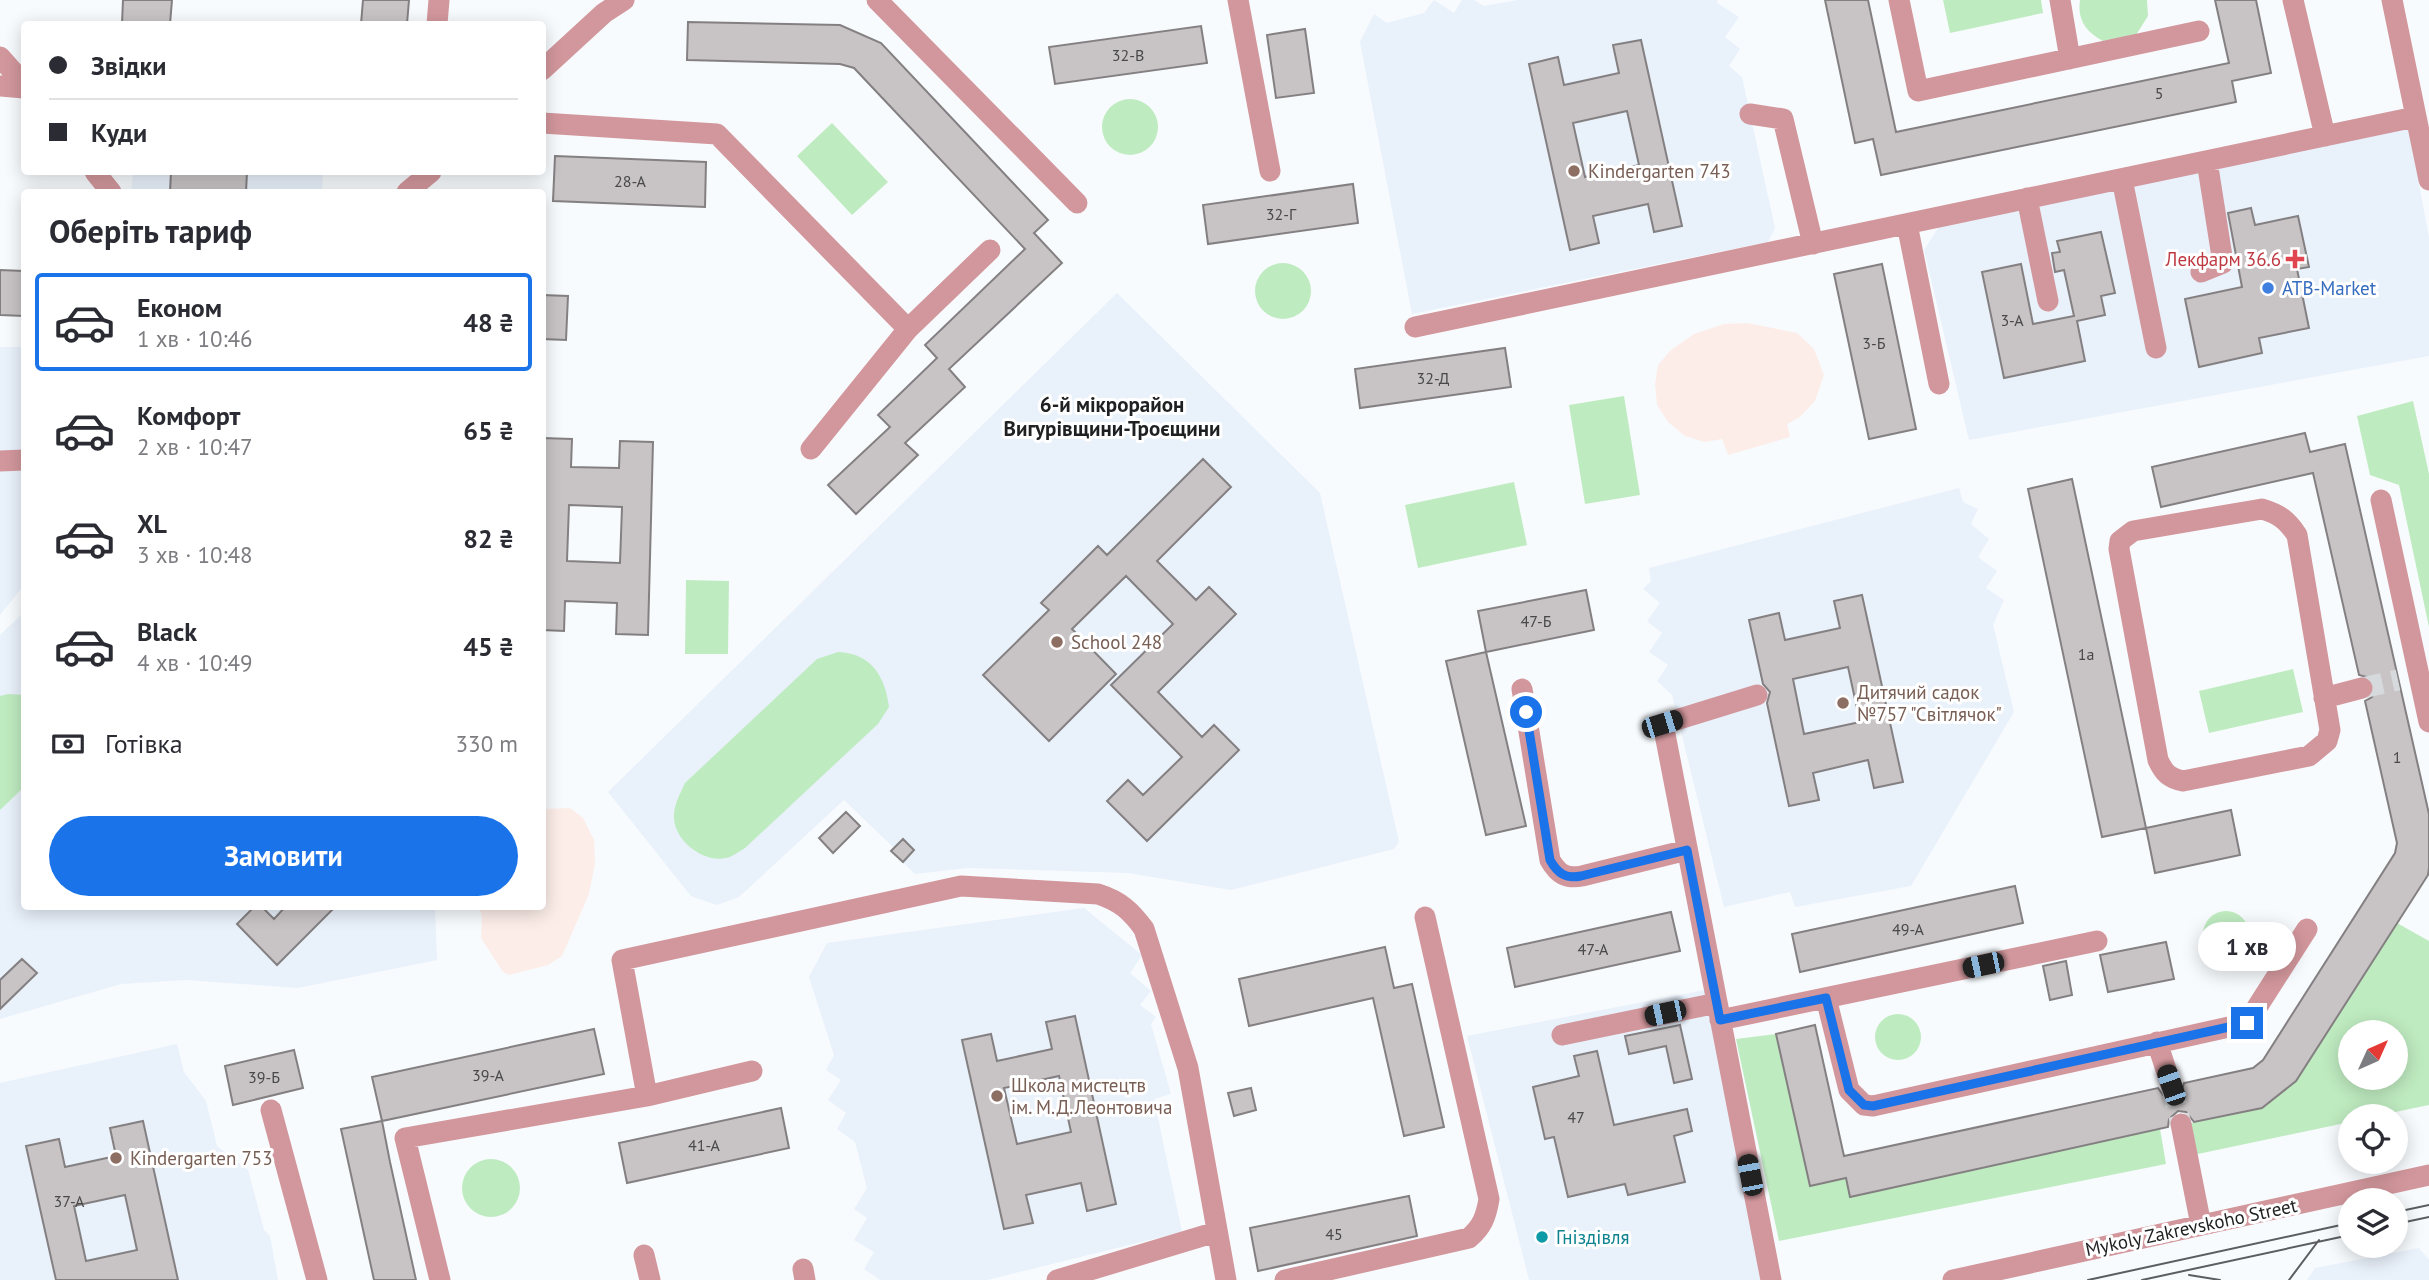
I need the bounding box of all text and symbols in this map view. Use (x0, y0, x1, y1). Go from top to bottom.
house number: 32-В (1112, 45, 1144, 65)
text: Звідки (91, 49, 166, 82)
house number: 5 (2155, 83, 2163, 103)
text: Куди (91, 116, 147, 149)
place label: Kindergarten 743 (1588, 159, 1730, 183)
marker: Kindergarten 743 (1566, 163, 1582, 179)
house number: 28-А (614, 171, 647, 191)
house number: 32-Г (1266, 204, 1297, 224)
text: Оберіть тариф (49, 210, 252, 252)
place label: Лекфарм 36.6 (2165, 247, 2281, 271)
marker: Лекфарм 36.6 (2287, 251, 2303, 267)
place label: ATB-Market (2282, 276, 2377, 300)
marker: ATB-Market (2260, 280, 2276, 296)
icon: car (53, 291, 116, 354)
text: Економ (137, 291, 222, 324)
text: 48 ₴ (463, 306, 514, 339)
house number: 3-А (2000, 310, 2024, 330)
text: 1 хв · 10:46 (137, 324, 253, 353)
house number: 3-Б (1862, 333, 1886, 353)
house number: 32-Д (1416, 368, 1450, 388)
district label: 6-й мікрорайон Вигурівщини-Троєщини (1004, 391, 1220, 442)
icon: car (53, 399, 116, 462)
text: Комфорт (137, 399, 240, 432)
text: 65 ₴ (463, 414, 514, 447)
text: 2 хв · 10:47 (137, 432, 253, 461)
icon: car (53, 507, 116, 570)
text: XL (137, 507, 167, 540)
text: 82 ₴ (463, 522, 514, 555)
text: 3 хв · 10:48 (137, 540, 253, 569)
house number: 47-Б (1521, 611, 1552, 631)
icon: car (53, 615, 116, 678)
text: Black (137, 615, 197, 648)
text: 45 ₴ (463, 630, 514, 663)
place label: School 248 (1071, 630, 1162, 654)
marker: School 248 (1049, 634, 1065, 650)
house number: 1а (2078, 644, 2094, 664)
text: 4 хв · 10:49 (137, 648, 253, 677)
place label: Дитячий садок №757 "Світлячок" (1857, 680, 2002, 726)
marker: Дитячий садок №757 "Світлячок" (1835, 695, 1851, 711)
route start (1510, 696, 1542, 728)
car (1639, 708, 1686, 740)
icon: cash (49, 725, 87, 763)
text: Готівка (105, 727, 183, 760)
text: 330 m (456, 729, 518, 758)
house number: 1 (2393, 747, 2401, 767)
button: Замовити (49, 816, 518, 896)
house number: 49-А (1892, 919, 1925, 939)
callout: 1 хв (2198, 922, 2296, 970)
text: 1 хв (2226, 932, 2268, 961)
house number: 47-А (1578, 939, 1609, 959)
car (1961, 950, 2006, 980)
car (1643, 998, 1688, 1028)
route end (2231, 1007, 2263, 1039)
north arrow (2338, 1020, 2408, 1090)
map controls (2338, 1020, 2408, 1258)
car (2155, 1062, 2188, 1108)
house number: 39-А (472, 1065, 505, 1085)
house number: 39-Б (248, 1067, 280, 1087)
place label: Школа мистецтв ім. М.Д.Леонтовича (1011, 1073, 1172, 1119)
marker: Школа мистецтв ім. М.Д.Леонтовича (989, 1088, 1005, 1104)
button: locate (2338, 1104, 2408, 1174)
house number: 47 (1567, 1107, 1585, 1127)
house number: 41-А (688, 1135, 721, 1155)
place label: Kindergarten 753 (130, 1146, 272, 1170)
marker: Kindergarten 753 (108, 1150, 124, 1166)
car (1736, 1152, 1765, 1198)
button: layers (2338, 1188, 2408, 1258)
house number: 37-А (54, 1191, 85, 1211)
street label: Mykoly Zakrevskoho Street (2083, 1193, 2300, 1261)
house number: 45 (1325, 1224, 1343, 1244)
place label: Гніздівля (1556, 1225, 1629, 1249)
marker: Гніздівля (1534, 1229, 1550, 1245)

